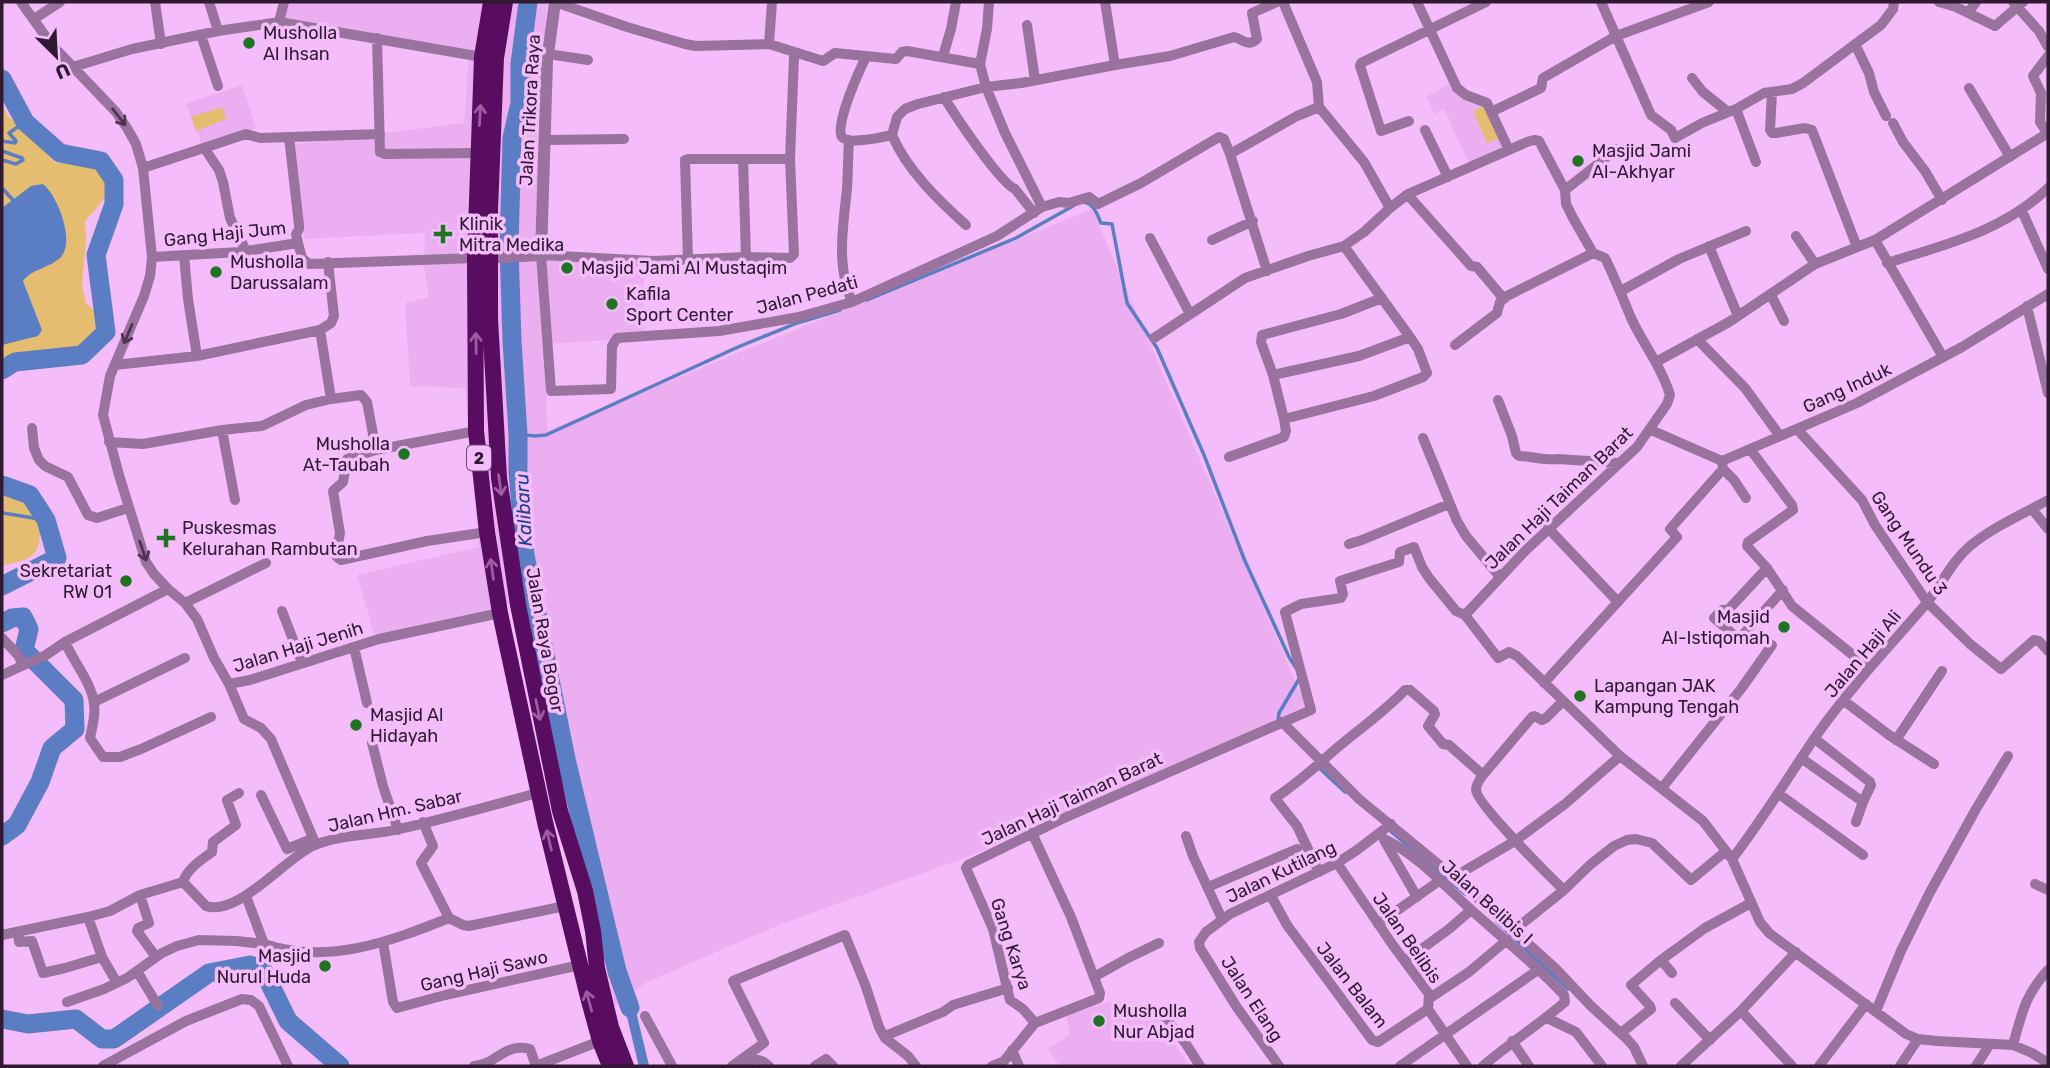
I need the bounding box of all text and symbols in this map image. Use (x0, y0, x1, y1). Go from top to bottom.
north arrow (21, 21, 91, 91)
place label: Musholla Al Ihsan (263, 22, 337, 65)
street label: Jalan Trikora Raya (515, 34, 545, 186)
marker: Musholla Al Ihsan (241, 35, 257, 51)
text: U (52, 58, 74, 84)
one-way arrow (473, 104, 486, 127)
one-way arrow (111, 108, 127, 126)
place label: Masjid Jami Al-Akhyar (1592, 140, 1691, 183)
marker: Masjid Jami Al-Akhyar (1570, 153, 1586, 169)
place label: Klinik Mitra Medika (459, 213, 564, 256)
street label: Gang Haji Jum (163, 217, 287, 251)
marker: Klinik Mitra Medika (433, 224, 453, 244)
place label: Musholla Darussalam (230, 251, 329, 294)
place label: Masjid Jami Al Mustaqim (581, 257, 787, 279)
marker: Masjid Jami Al Mustaqim (559, 260, 575, 276)
marker: Musholla Darussalam (208, 264, 224, 280)
street label: Jalan Pedati (754, 271, 860, 319)
place label: Kafila Sport Center (626, 283, 734, 326)
marker: Kafila Sport Center (604, 296, 620, 312)
one-way arrow (121, 323, 134, 344)
one-way arrow (469, 331, 483, 354)
street label: Gang Induk (1799, 358, 1895, 418)
street label: Jalan Haji Taiman Barat (1481, 422, 1637, 574)
place label: Musholla At-Taubah (303, 433, 390, 476)
marker: Musholla At-Taubah (396, 446, 412, 462)
road number: 2 (467, 446, 491, 471)
one-way arrow (494, 473, 507, 496)
water label: Kalibaru (510, 473, 537, 547)
street label: Gang Mundu 3 (1866, 487, 1952, 599)
place label: Puskesmas Kelurahan Rambutan (182, 517, 358, 560)
marker: Puskesmas Kelurahan Rambutan (156, 528, 176, 548)
one-way arrow (138, 540, 150, 562)
one-way arrow (486, 558, 499, 581)
place label: Sekretariat RW 01 (20, 560, 112, 603)
street label: Jalan Raya Bogor (521, 566, 569, 714)
marker: Sekretariat RW 01 (118, 573, 134, 589)
place label: Masjid Al-Istiqomah (1662, 606, 1770, 649)
street label: Jalan Haji Ali (1820, 606, 1906, 702)
street label: Jalan Haji Jenih (230, 617, 366, 677)
marker: Masjid Al-Istiqomah (1776, 619, 1792, 635)
place label: Lapangan JAK Kampung Tengah (1594, 675, 1739, 718)
marker: Lapangan JAK Kampung Tengah (1572, 688, 1588, 704)
one-way arrow (532, 698, 545, 721)
place label: Masjid Al Hidayah (370, 704, 443, 747)
marker: Masjid Al Hidayah (348, 717, 364, 733)
street label: Jalan Haji Taiman Barat (978, 747, 1166, 851)
street label: Jalan Hm. Sabar (326, 785, 465, 837)
one-way arrow (542, 829, 555, 852)
street label: Jalan Kutilang (1222, 836, 1340, 908)
street label: Jalan Belibis I (1437, 855, 1537, 949)
street label: Jalan Belibis (1368, 888, 1446, 988)
street label: Gang Karya (986, 895, 1036, 993)
street label: Jalan Balam (1312, 938, 1392, 1032)
place label: Masjid Nurul Huda (217, 945, 311, 988)
street label: Gang Haji Sawo (418, 946, 550, 996)
street label: Jalan Elang (1216, 952, 1288, 1046)
marker: Masjid Nurul Huda (317, 958, 333, 974)
one-way arrow (582, 990, 595, 1013)
place label: Musholla Nur Abjad (1113, 1000, 1195, 1043)
marker: Musholla Nur Abjad (1091, 1013, 1107, 1029)

